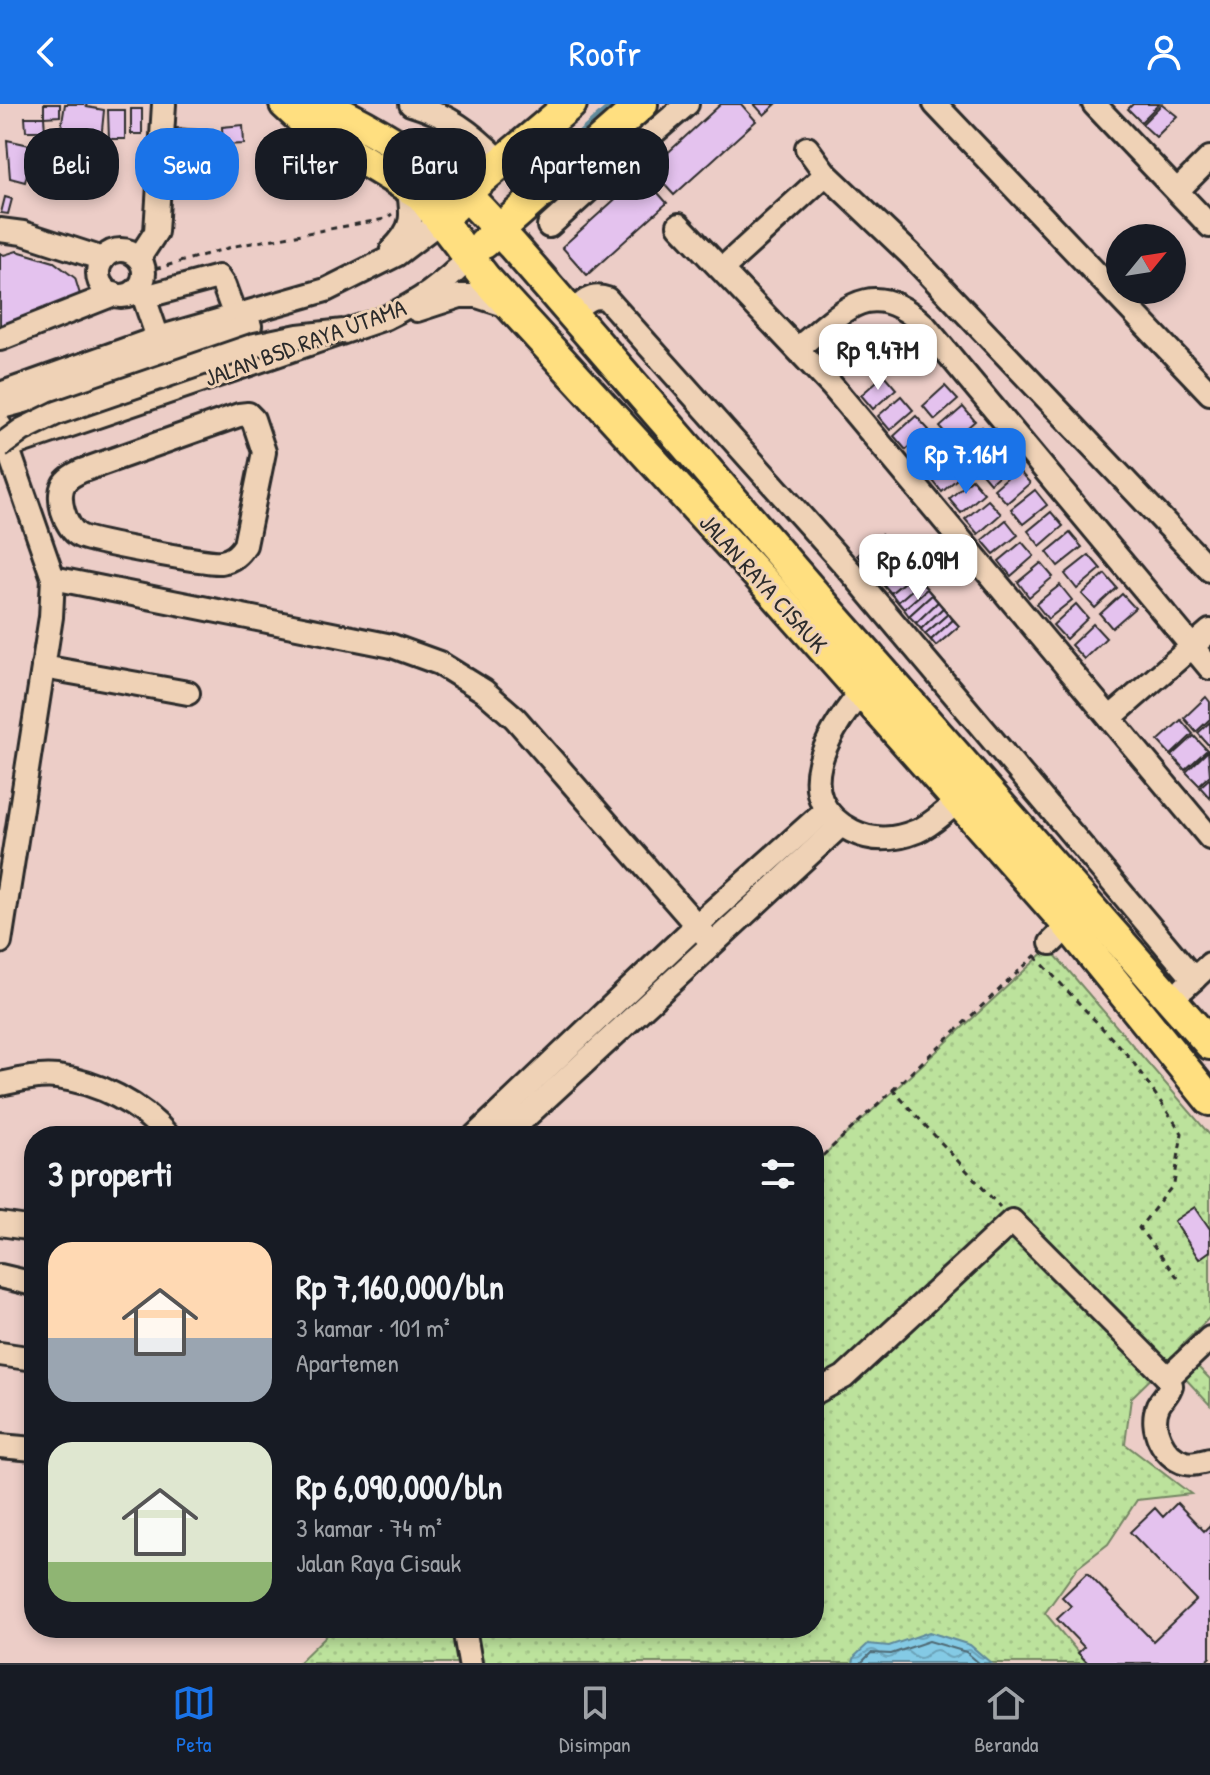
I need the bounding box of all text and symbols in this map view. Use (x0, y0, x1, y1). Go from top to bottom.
text: Roofr (569, 28, 641, 77)
icon: back (24, 30, 68, 74)
icon: person (1142, 30, 1186, 74)
chip: Beli (24, 128, 119, 200)
chip: Sewa (135, 128, 239, 200)
chip: Filter (255, 128, 367, 200)
chip: Baru (383, 128, 486, 200)
chip: Apartemen (502, 128, 669, 200)
north arrow (1106, 224, 1186, 304)
map controls (1106, 224, 1186, 304)
street label: JALAN BSD RAYA UTAMA (200, 291, 410, 393)
pin: Rp 9.47M (795, 324, 961, 392)
text: Rp 9.47M (837, 332, 919, 367)
pin: Rp 7.16M (883, 428, 1049, 496)
text: Rp 7.16M (925, 436, 1007, 471)
street label: JALAN RAYA CISAUK (693, 506, 835, 660)
pin: Rp 6.09M (835, 534, 1001, 602)
text: Rp 6.09M (877, 542, 959, 577)
text: 3 properti (48, 1151, 173, 1197)
icon: filters (756, 1152, 800, 1196)
text: Rp 7,160,000/bln (296, 1264, 504, 1310)
icon: home (112, 1274, 208, 1370)
text: 3 kamar · 101 m² (296, 1310, 450, 1345)
text: Apartemen (296, 1345, 399, 1380)
text: Rp 6,090,000/bln (296, 1464, 503, 1510)
icon: home (112, 1474, 208, 1570)
text: 3 kamar · 74 m² (296, 1510, 442, 1545)
text: Jalan Raya Cisauk (296, 1545, 461, 1580)
tab: Peta (172, 1681, 216, 1759)
tab: Disimpan (559, 1681, 631, 1759)
tab: Beranda (974, 1681, 1038, 1759)

